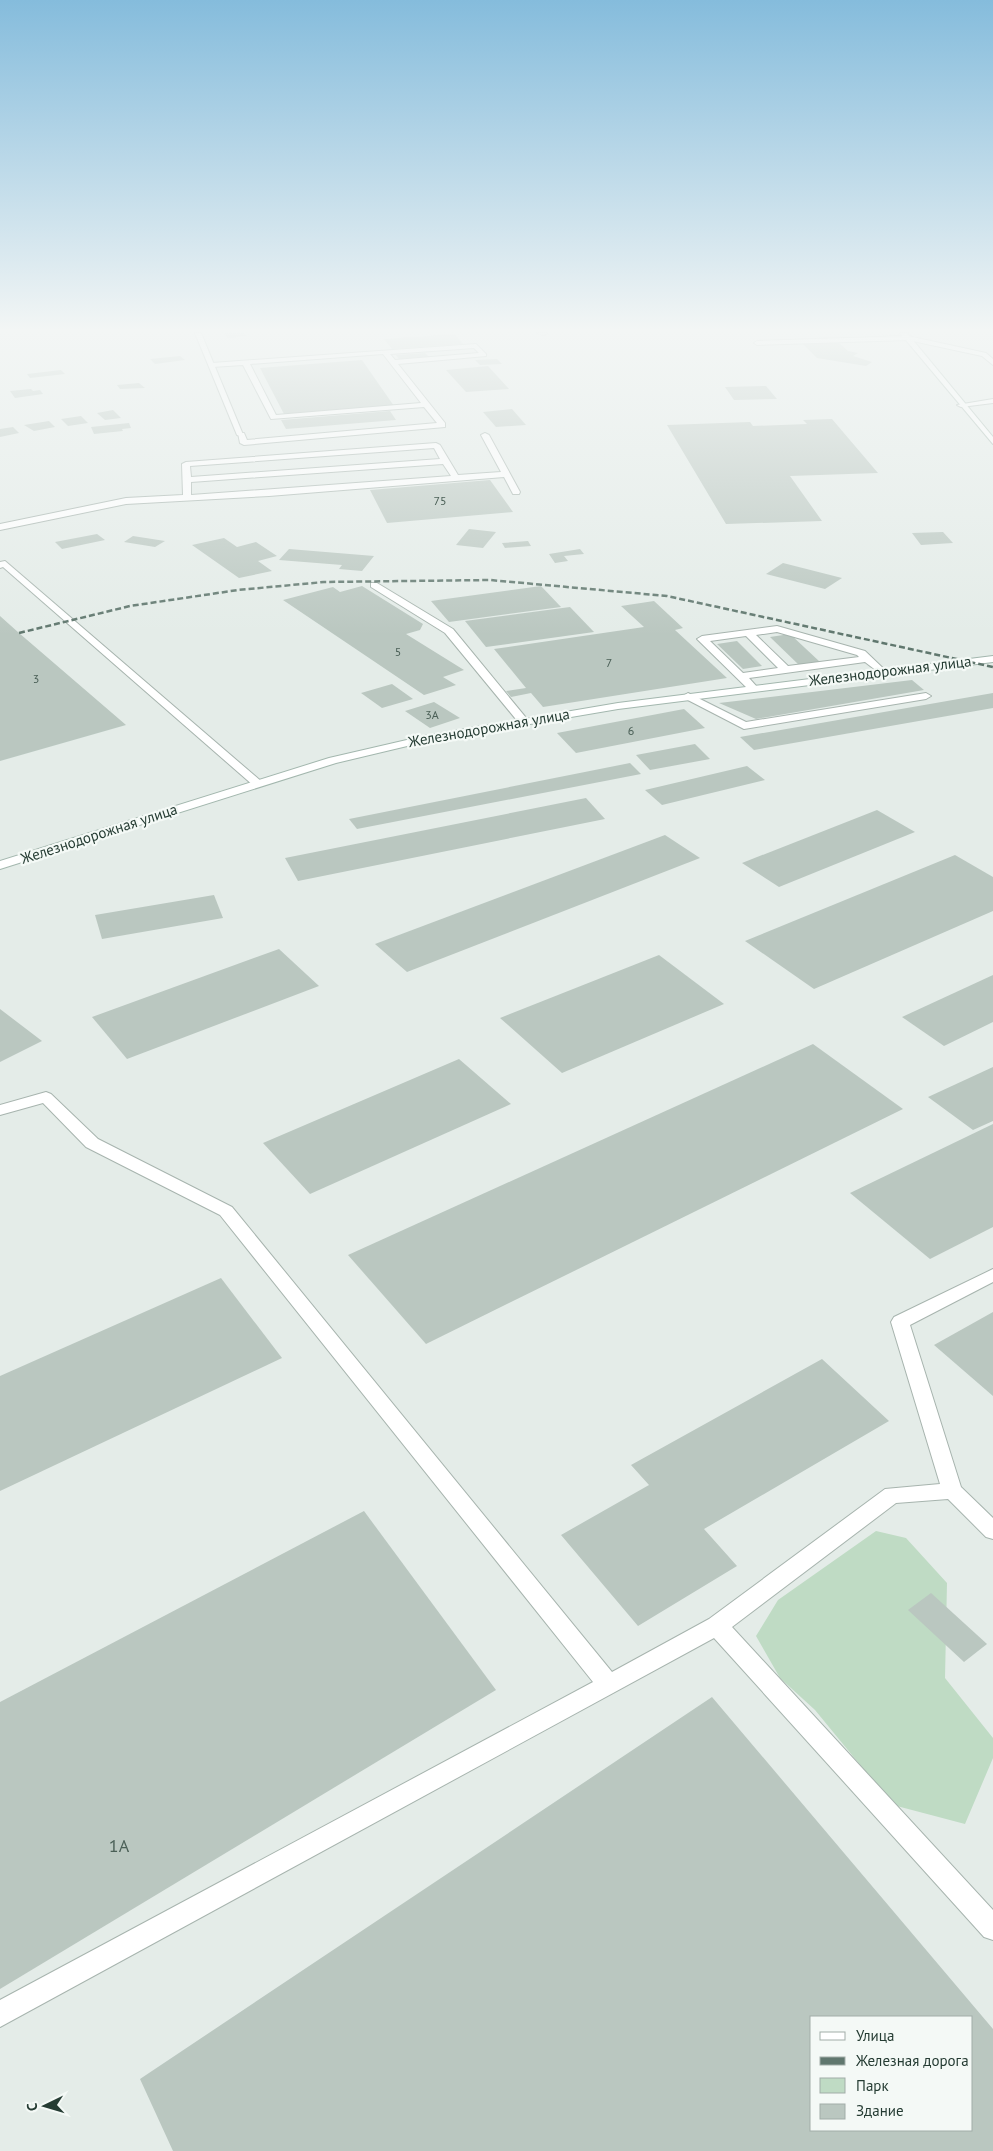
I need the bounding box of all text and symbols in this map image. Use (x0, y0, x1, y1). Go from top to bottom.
house number: 75 (433, 493, 447, 508)
house number: 5 (395, 644, 401, 659)
street label: Железнодорожная улица (807, 651, 972, 690)
house number: 7 (606, 655, 612, 670)
house number: 3 (33, 671, 39, 686)
street label: Железнодорожная улица (406, 704, 571, 751)
house number: 3А (425, 707, 439, 722)
house number: 6 (628, 723, 634, 738)
street label: Железнодорожная улица (17, 799, 180, 868)
house number: 1А (109, 1834, 130, 1857)
legend (810, 2016, 973, 2131)
text: Улица (856, 2026, 894, 2045)
text: Железная дорога (855, 2051, 969, 2070)
text: Парк (856, 2076, 889, 2095)
north arrow (20, 2081, 70, 2131)
text: Здание (856, 2101, 904, 2120)
text: С (23, 2102, 41, 2112)

